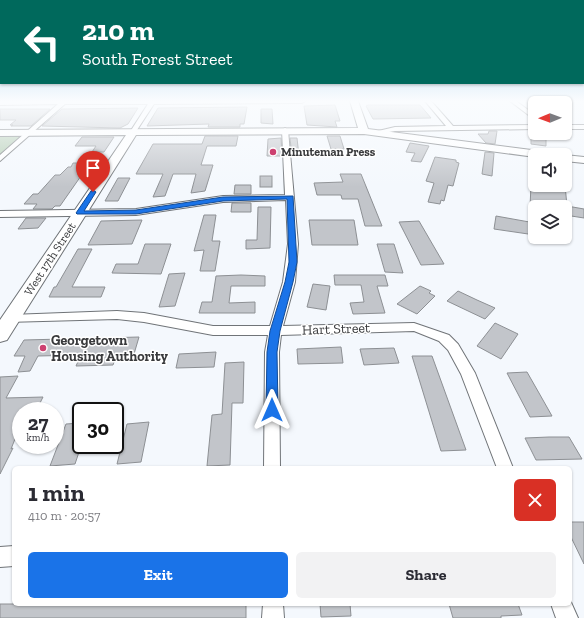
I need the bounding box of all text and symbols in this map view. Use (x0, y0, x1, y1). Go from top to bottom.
text: 210 m (82, 14, 154, 47)
icon: left (16, 16, 68, 68)
text: South Forest Street (82, 48, 233, 70)
north arrow (528, 96, 572, 140)
map controls (528, 96, 572, 244)
place label: Minuteman Press (281, 145, 376, 159)
marker: Minuteman Press (268, 147, 278, 157)
button: sound (528, 148, 572, 192)
pin (76, 151, 110, 192)
icon: arrive (82, 157, 104, 179)
button: layers (528, 200, 572, 244)
street label: West 17th Street (21, 219, 79, 298)
street label: Hart Street (302, 319, 371, 339)
place label: Georgetown Housing Authority (51, 332, 168, 365)
marker: Georgetown Housing Authority (38, 343, 48, 353)
position arrow (251, 389, 293, 431)
speed limit sign: 30 (72, 402, 124, 454)
text: 27 (28, 411, 48, 435)
text: km/h (27, 432, 49, 444)
text: 1 min (28, 478, 85, 507)
button: close (514, 479, 556, 521)
text: 410 m · 20:57 (28, 508, 100, 523)
button: Exit (28, 552, 288, 598)
button: Share (296, 552, 556, 598)

